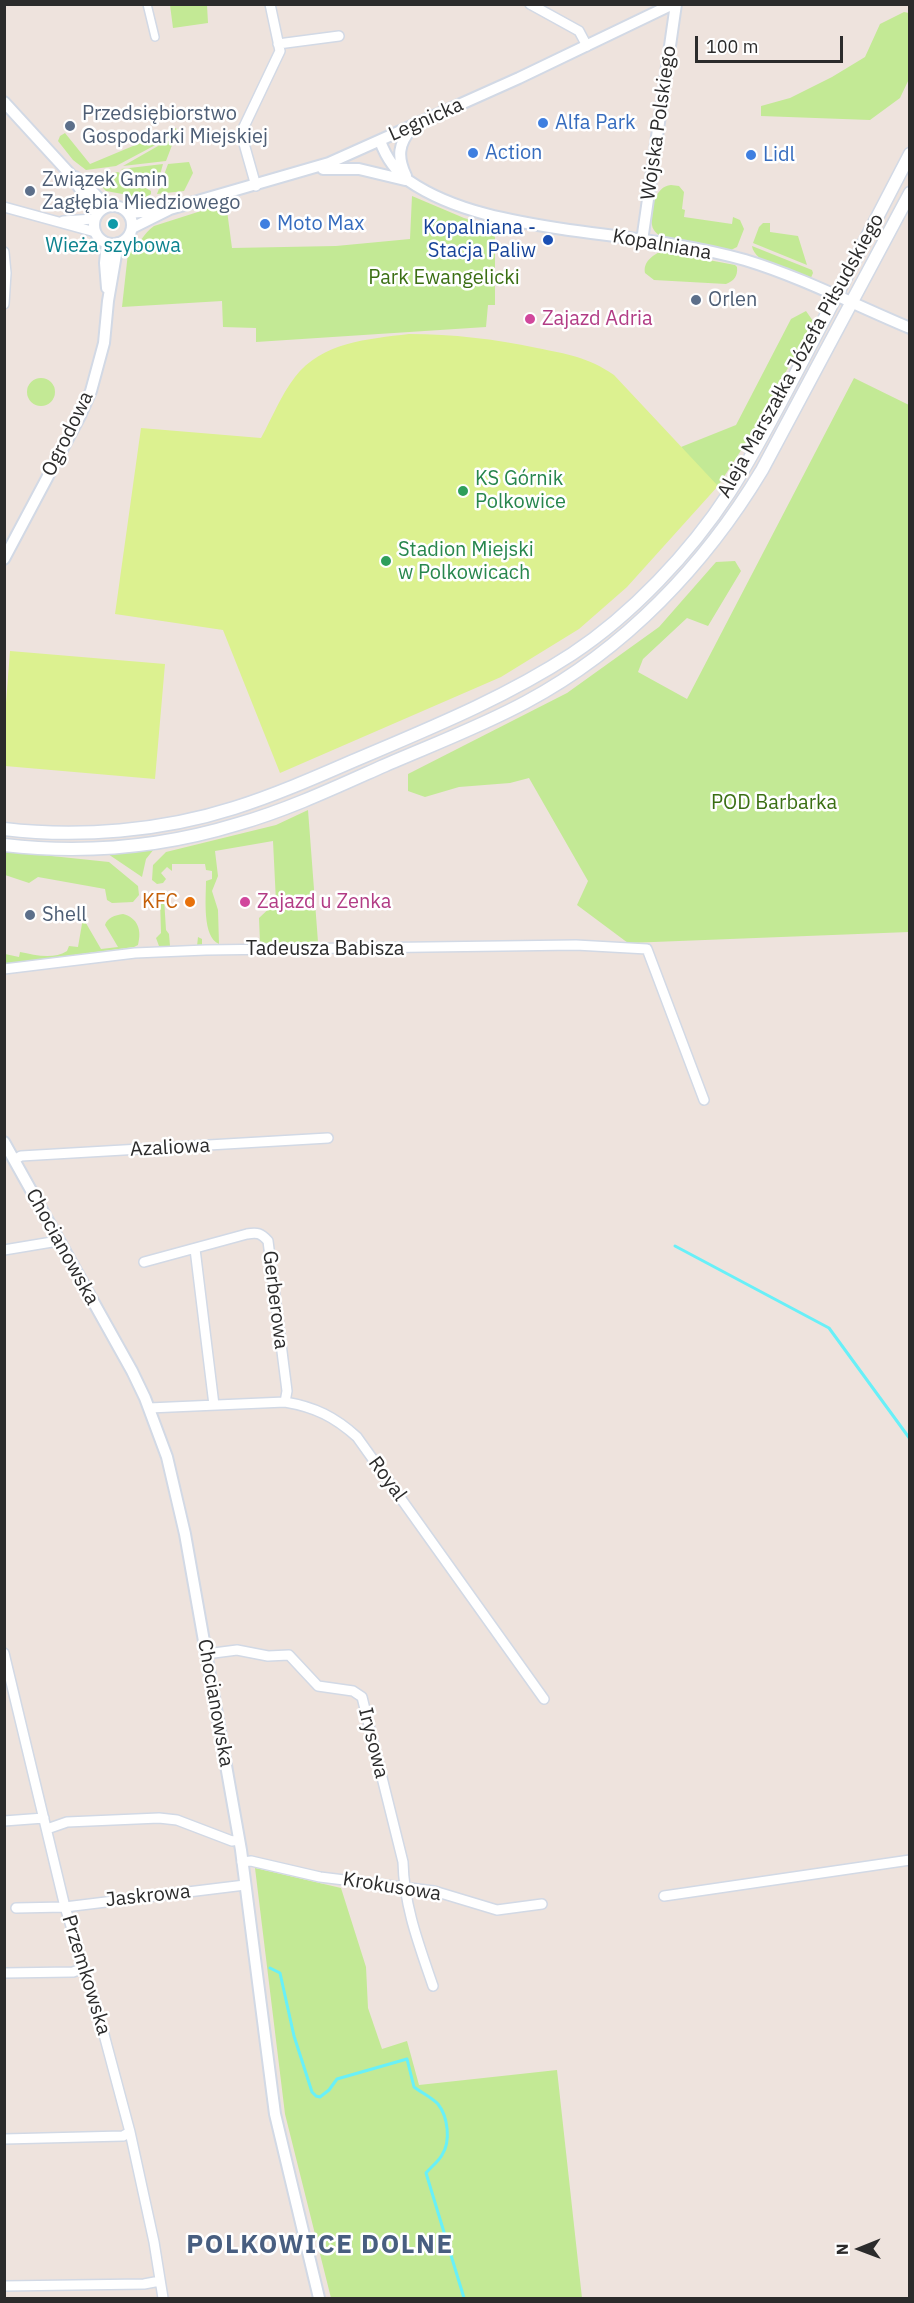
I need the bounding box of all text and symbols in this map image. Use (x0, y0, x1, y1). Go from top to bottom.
scale bar (698, 24, 846, 62)
text: 100 m (706, 35, 758, 58)
street label: Wojska Polskiego (636, 44, 682, 202)
street label: Legnicka (385, 93, 467, 147)
place label: Przedsiębiorstwo Gospodarki Miejskiej (82, 102, 268, 149)
place label: Alfa Park (555, 111, 636, 135)
marker: Alfa Park (536, 116, 550, 130)
marker: Przedsiębiorstwo Gospodarki Miejskiej (63, 119, 77, 133)
place label: Action (485, 141, 542, 165)
place label: Lidl (763, 143, 795, 167)
marker: Action (466, 146, 480, 160)
marker: Lidl (744, 148, 758, 162)
place label: Związek Gmin Zagłębia Miedziowego (42, 168, 240, 215)
marker: Związek Gmin Zagłębia Miedziowego (23, 184, 37, 198)
street label: Aleja Marszałka Józefa Piłsudskiego (713, 210, 889, 502)
place label: Moto Max (277, 212, 364, 236)
place label: Kopalniana - Stacja Paliw (423, 216, 536, 263)
marker: Wieża szybowa (106, 217, 120, 231)
marker: Moto Max (258, 217, 272, 231)
street label: Kopalniana (611, 224, 713, 266)
marker: Kopalniana - Stacja Paliw (541, 233, 555, 247)
place label: Wieża szybowa (45, 234, 181, 258)
park label: Park Ewangelicki (368, 266, 520, 290)
place label: Orlen (708, 288, 757, 312)
marker: Orlen (689, 293, 703, 307)
place label: Zajazd Adria (542, 307, 653, 331)
marker: Zajazd Adria (523, 312, 537, 326)
street label: Ogrodowa (37, 388, 99, 480)
place label: KS Górnik Polkowice (475, 467, 566, 514)
marker: KS Górnik Polkowice (456, 484, 470, 498)
place label: Stadion Miejski w Polkowicach (398, 538, 534, 585)
marker: Stadion Miejski w Polkowicach (379, 554, 393, 568)
park label: POD Barbarka (711, 791, 837, 815)
place label: KFC (142, 890, 178, 914)
place label: Zajazd u Zenka (257, 890, 391, 914)
marker: KFC (183, 895, 197, 909)
marker: Zajazd u Zenka (238, 895, 252, 909)
place label: Shell (42, 903, 87, 927)
marker: Shell (23, 908, 37, 922)
street label: Tadeusza Babisza (246, 937, 404, 961)
street label: Azaliowa (129, 1134, 211, 1162)
street label: Chocianowska (20, 1185, 104, 1309)
street label: Gerberowa (257, 1249, 293, 1351)
street label: Royal (363, 1452, 411, 1506)
street label: Chocianowska (192, 1637, 238, 1769)
street label: Irysowa (353, 1705, 393, 1781)
street label: Krokusowa (341, 1867, 443, 1907)
street label: Jaskrowa (104, 1880, 192, 1912)
street label: Przemkowska (56, 1912, 116, 2038)
north arrow (830, 2219, 890, 2279)
district label: POLKOWICE DOLNE (186, 2229, 454, 2261)
text: N (832, 2243, 852, 2255)

